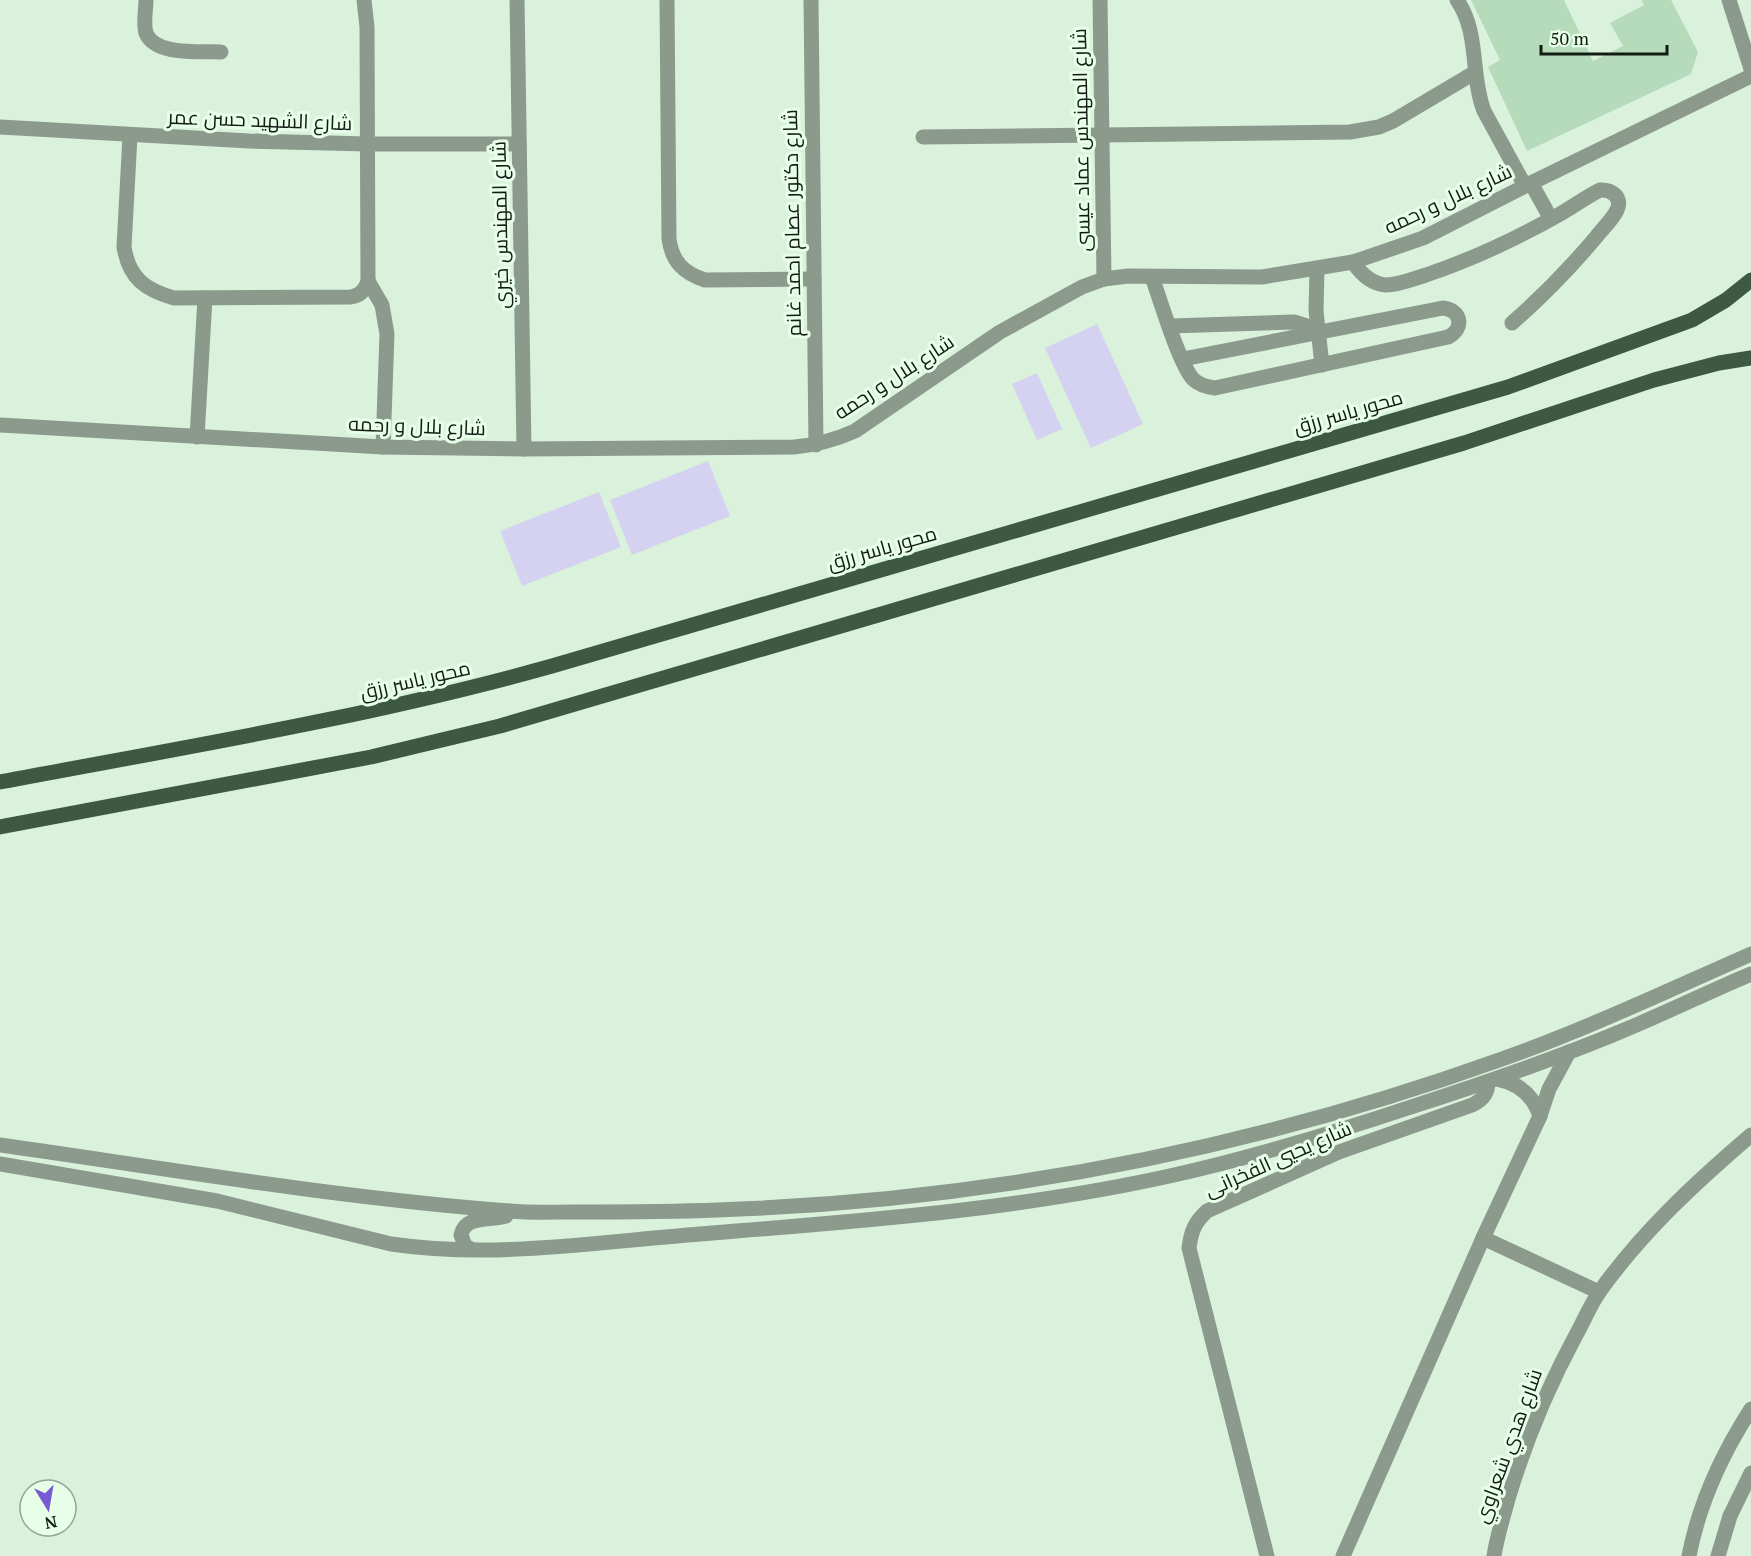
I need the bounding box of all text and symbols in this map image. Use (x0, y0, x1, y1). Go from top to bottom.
scale bar (1541, 18, 1667, 56)
text: 50 m (1550, 26, 1590, 50)
street label: شارع المهندس عماد عيسى (1065, 28, 1097, 252)
street label: شارع الشهيد حسن عمر (166, 103, 353, 137)
street label: شارع دكتور عصام احمد غانم (776, 109, 808, 337)
street label: شارع المهندس خيري (485, 141, 517, 309)
street label: شارع بلال و رحمه (1380, 157, 1516, 241)
street label: شارع بلال و رحمه (829, 328, 959, 426)
street label: محور ياسر رزق (1290, 383, 1406, 440)
street label: شارع بلال و رحمه (348, 410, 486, 442)
street label: محور ياسر رزق (824, 519, 940, 576)
street label: محور ياسر رزق (357, 654, 473, 705)
street label: شارع يحيي الفخرانى (1200, 1114, 1356, 1204)
street label: شارع هدي شعراوي (1467, 1365, 1551, 1528)
north arrow (18, 1478, 78, 1538)
text: N (43, 1511, 59, 1535)

